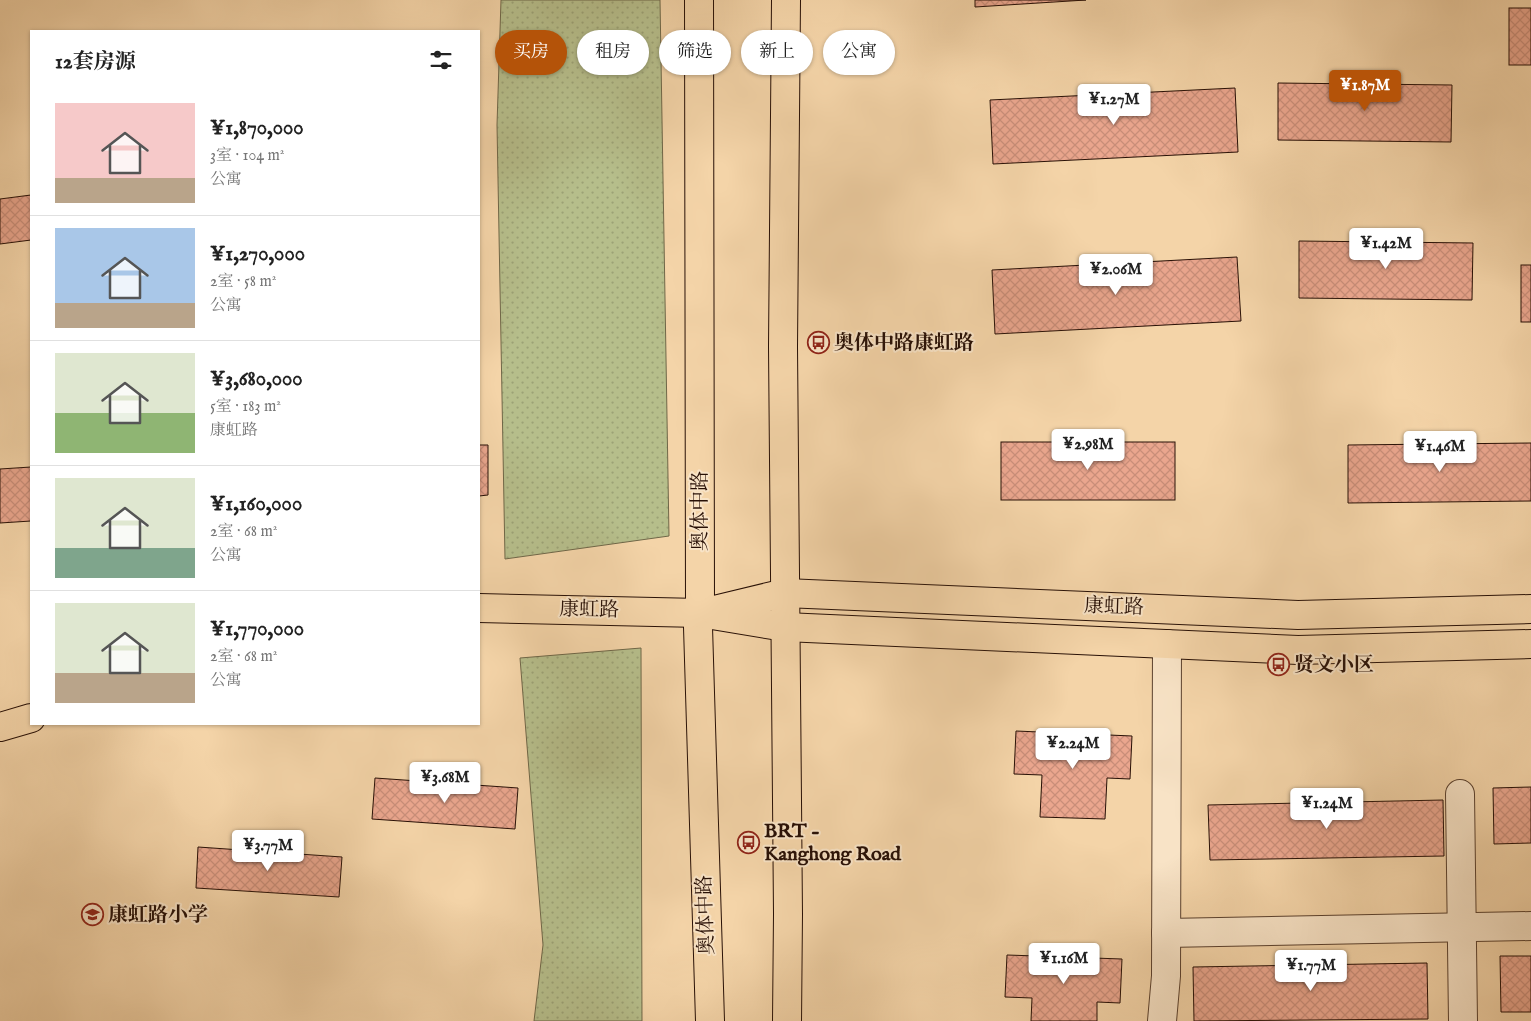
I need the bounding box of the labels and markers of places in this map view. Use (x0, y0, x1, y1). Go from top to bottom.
pin: ¥1.87M (1324, 70, 1406, 112)
pin: ¥1.27M (1073, 84, 1155, 126)
pin: ¥1.42M (1345, 228, 1427, 270)
pin: ¥2.06M (1075, 254, 1157, 296)
bus stop icon: 奥体中路康虹路 (806, 331, 830, 355)
place label: 奥体中路康虹路 (834, 331, 974, 356)
pin: ¥2.98M (1047, 428, 1129, 471)
pin: ¥1.46M (1399, 430, 1481, 473)
bus stop icon: 贤文小区 (1266, 653, 1290, 677)
place label: 贤文小区 (1294, 653, 1374, 678)
pin: ¥2.24M (1032, 728, 1114, 770)
pin: ¥3.68M (404, 762, 486, 804)
pin: ¥1.24M (1286, 788, 1368, 830)
place label: BRT - Kanghong Road (764, 819, 902, 867)
pin: ¥3.77M (227, 830, 309, 872)
bus stop icon: BRT - Kanghong Road (736, 831, 760, 855)
school or university icon: 康虹路小学 (80, 903, 104, 927)
place label: 康虹路小学 (108, 903, 208, 928)
pin: ¥1.16M (1023, 942, 1105, 985)
pin: ¥1.77M (1270, 950, 1352, 992)

